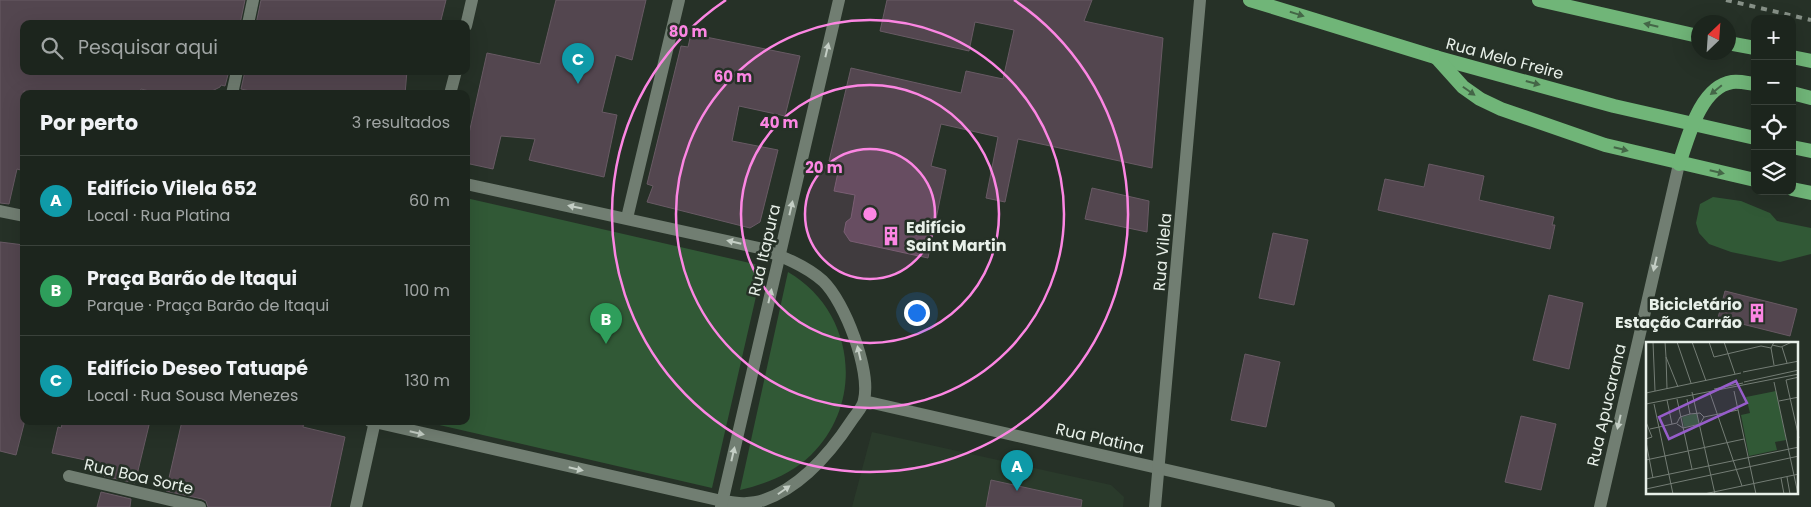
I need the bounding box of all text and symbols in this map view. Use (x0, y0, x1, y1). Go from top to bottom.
one-way arrow (1289, 11, 1304, 19)
north arrow (1691, 15, 1736, 60)
map controls (1751, 15, 1796, 195)
button: + (1751, 15, 1796, 60)
search box (20, 20, 470, 75)
text: 80 m (669, 21, 707, 42)
one-way arrow (1643, 21, 1659, 29)
street label: Rua Melo Freire (1443, 32, 1566, 85)
icon: search (38, 34, 66, 62)
text: Pesquisar aqui (78, 34, 218, 61)
one-way arrow (823, 42, 831, 57)
pin: C (562, 43, 594, 84)
button: − (1751, 60, 1796, 105)
text: 60 m (714, 66, 752, 87)
one-way arrow (1526, 80, 1541, 88)
one-way arrow (1710, 85, 1723, 96)
one-way arrow (1462, 86, 1476, 96)
button: locate (1751, 105, 1796, 150)
text: Por perto (40, 108, 138, 137)
text: 3 resultados (352, 111, 450, 134)
text: 40 m (759, 112, 799, 133)
one-way arrow (1613, 145, 1628, 153)
button: layers (1751, 150, 1796, 195)
text: 20 m (805, 157, 843, 178)
one-way arrow (1709, 168, 1724, 176)
text: Edifício Vilela 652 (87, 175, 257, 202)
text: A (50, 189, 62, 212)
text: 60 m (409, 189, 450, 212)
one-way arrow (787, 201, 795, 216)
street label: Rua Itapura (743, 202, 786, 298)
one-way arrow (568, 203, 583, 211)
text: Local · Rua Platina (87, 204, 230, 227)
centre of rings (861, 205, 879, 223)
street label: Rua Vilela (1148, 212, 1177, 292)
place label: Edifício Saint Martin (906, 216, 1007, 257)
building icon: Edifício Saint Martin (880, 225, 902, 247)
one-way arrow (726, 238, 741, 246)
one-way arrow (1651, 256, 1659, 271)
text: Praça Barão de Itaqui (87, 265, 297, 292)
text: B (51, 279, 61, 302)
text: 100 m (404, 279, 450, 302)
one-way arrow (766, 288, 774, 303)
place label: Bicicletário Estação Carrão (1615, 293, 1742, 334)
text: Parque · Praça Barão de Itaqui (87, 294, 329, 317)
your location (904, 300, 930, 326)
building icon: Bicicletário Estação Carrão (1746, 302, 1768, 324)
pin: B (590, 303, 622, 344)
street label: Rua Apucarana (1581, 341, 1632, 469)
inset map (1646, 342, 1798, 494)
one-way arrow (855, 346, 863, 361)
text: Edifício Deseo Tatuapé (87, 355, 308, 382)
text: C (50, 369, 62, 392)
text: 130 m (405, 369, 450, 392)
text: Local · Rua Sousa Menezes (87, 384, 298, 407)
one-way arrow (1615, 415, 1623, 430)
street label: Rua Platina (1054, 417, 1146, 460)
one-way arrow (410, 429, 425, 437)
one-way arrow (729, 446, 737, 461)
pin: A (1001, 450, 1033, 491)
street label: Rua Boa Sorte (82, 453, 196, 500)
one-way arrow (568, 465, 584, 473)
one-way arrow (777, 485, 791, 495)

